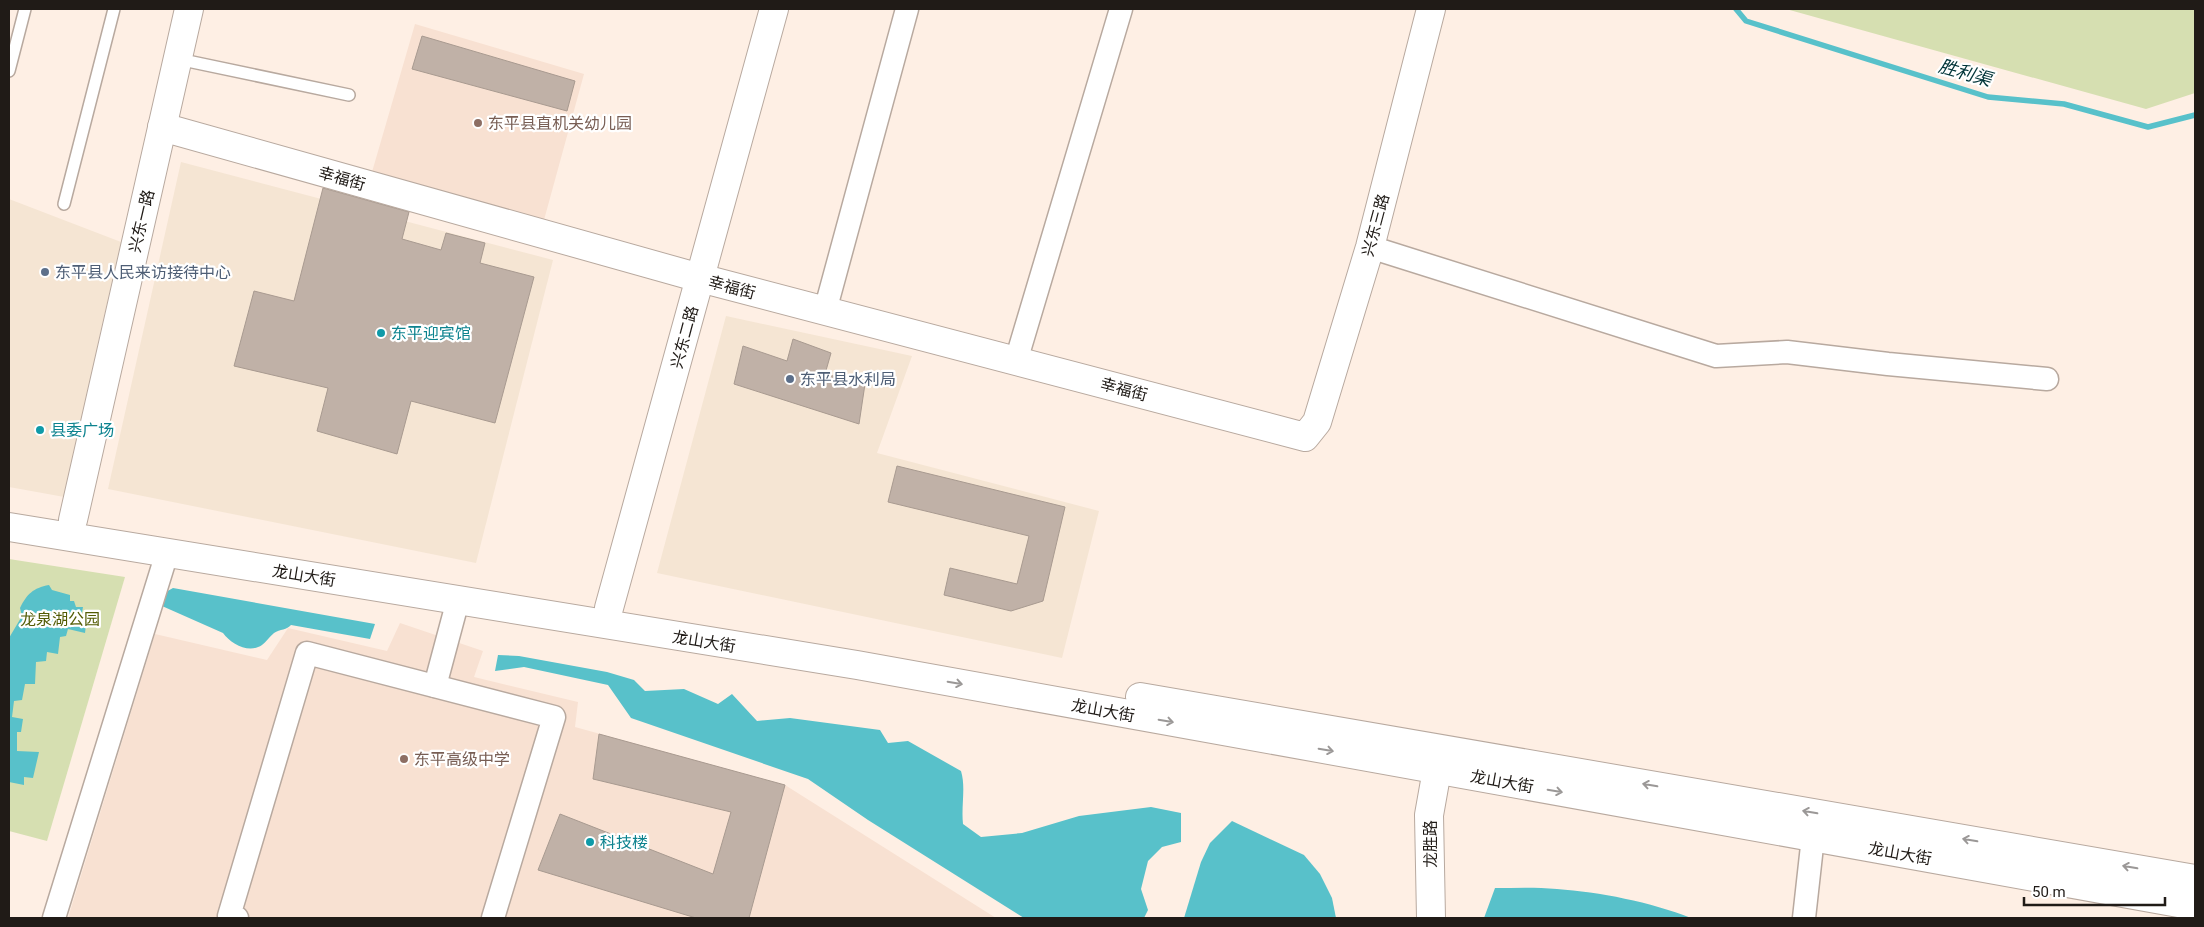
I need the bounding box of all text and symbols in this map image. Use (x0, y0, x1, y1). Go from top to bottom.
water label: 胜利渠 (1936, 55, 1997, 91)
place label: 东平县直机关幼儿园 (488, 114, 632, 133)
marker: 东平县直机关幼儿园 (472, 117, 484, 129)
street label: 幸福街 (316, 163, 368, 194)
street label: 兴东一路 (125, 188, 158, 254)
street label: 兴东三路 (1358, 192, 1393, 259)
place label: 东平县人民来访接待中心 (55, 263, 231, 282)
marker: 东平县人民来访接待中心 (39, 266, 51, 278)
street label: 幸福街 (706, 272, 758, 303)
street label: 兴东二路 (667, 304, 702, 371)
place label: 东平迎宾馆 (391, 324, 471, 343)
marker: 东平迎宾馆 (375, 327, 387, 339)
place label: 东平县水利局 (800, 370, 896, 389)
marker: 东平县水利局 (784, 373, 796, 385)
street label: 幸福街 (1098, 374, 1150, 405)
place label: 县委广场 (50, 421, 114, 440)
marker: 县委广场 (34, 424, 46, 436)
street label: 龙山大街 (271, 561, 337, 590)
park label: 龙泉湖公园 (20, 610, 100, 629)
street label: 龙山大街 (671, 627, 737, 656)
one-way arrow (946, 679, 962, 689)
street label: 龙山大街 (1070, 696, 1136, 725)
one-way arrow (1158, 717, 1174, 727)
one-way arrow (1318, 745, 1334, 755)
place label: 东平高级中学 (414, 750, 510, 769)
marker: 东平高级中学 (398, 753, 410, 765)
street label: 龙山大街 (1469, 767, 1535, 796)
one-way arrow (1642, 779, 1658, 789)
one-way arrow (1547, 786, 1563, 796)
one-way arrow (1802, 807, 1818, 817)
street label: 龙胜路 (1421, 820, 1440, 868)
place label: 科技楼 (600, 833, 648, 852)
one-way arrow (1962, 834, 1978, 844)
marker: 科技楼 (584, 836, 596, 848)
street label: 龙山大街 (1867, 839, 1933, 868)
one-way arrow (2122, 862, 2138, 872)
scale bar (2024, 874, 2165, 906)
text: 50 m (2032, 883, 2066, 901)

